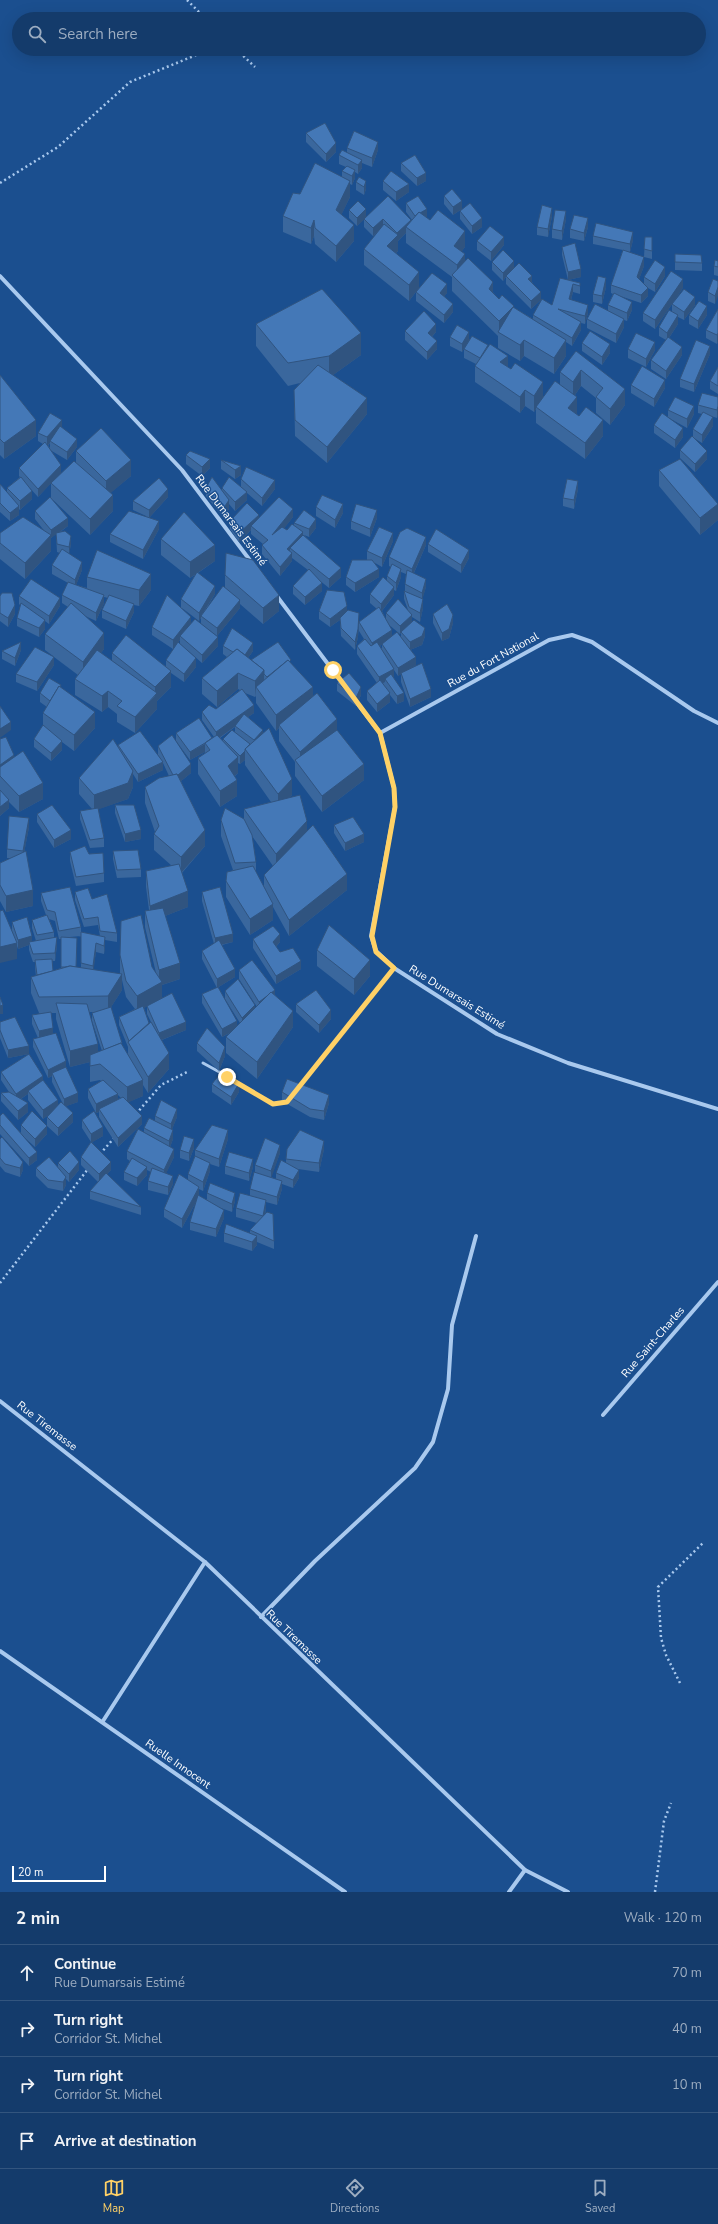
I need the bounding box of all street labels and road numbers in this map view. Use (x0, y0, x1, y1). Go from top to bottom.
street label: Rue Dumarsais Estimé (192, 471, 270, 569)
street label: Rue du Fort National (445, 628, 542, 691)
street label: Rue Dumarsais Estimé (406, 961, 508, 1033)
street label: Rue Saint-Charles (618, 1303, 688, 1381)
street label: Rue Tiremasse (14, 1398, 80, 1454)
street label: Rue Tiremasse (263, 1606, 325, 1668)
street label: Ruelle Innocent (142, 1736, 214, 1792)

